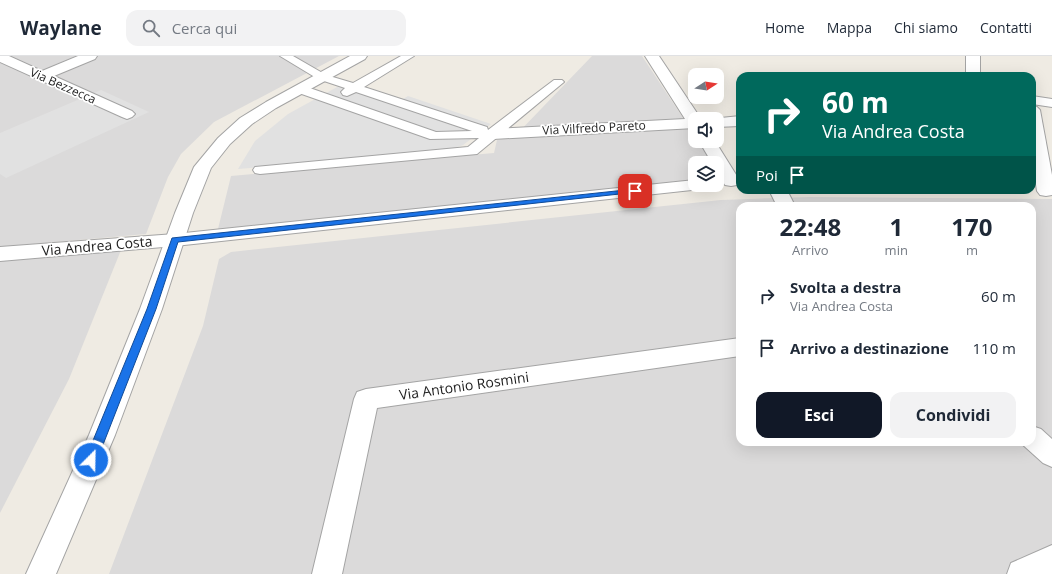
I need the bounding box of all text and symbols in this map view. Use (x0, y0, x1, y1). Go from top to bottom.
search box (126, 10, 406, 46)
text: Waylane (20, 15, 102, 41)
icon: search (140, 17, 162, 39)
text: Cerca qui (172, 18, 237, 38)
text: Home (765, 18, 805, 37)
text: Mappa (827, 18, 872, 37)
text: Chi siamo (894, 18, 958, 37)
text: Contatti (980, 18, 1032, 37)
street label: Via Bezzecca (27, 63, 99, 108)
north arrow (688, 68, 724, 104)
map controls (688, 68, 724, 192)
text: 60 m (822, 83, 889, 121)
icon: right (756, 88, 808, 140)
button: sound (688, 112, 724, 148)
street label: Via Vilfredo Pareto (542, 116, 646, 139)
text: Via Andrea Costa (822, 119, 965, 143)
button: layers (688, 156, 724, 192)
icon: arrive (786, 164, 808, 186)
text: Poi (756, 165, 778, 185)
pin (618, 174, 652, 208)
icon: arrive (624, 180, 646, 202)
text: 22:48 (779, 210, 841, 243)
text: 1 (889, 210, 903, 243)
text: 170 (951, 210, 993, 243)
street label: Via Andrea Costa (41, 231, 153, 260)
text: Arrivo (792, 241, 829, 259)
text: min (885, 241, 908, 259)
text: m (966, 241, 978, 259)
text: Svolta a destra (790, 277, 901, 297)
icon: right (756, 285, 778, 307)
text: 60 m (981, 286, 1016, 306)
text: Via Andrea Costa (790, 297, 893, 315)
icon: arrive (756, 337, 778, 359)
text: Arrivo a destinazione (790, 338, 949, 358)
text: 110 m (972, 338, 1016, 358)
street label: Via Antonio Rosmini (398, 367, 530, 404)
button: Esci (756, 392, 882, 438)
button: Condividi (890, 392, 1016, 438)
position arrow (70, 439, 112, 481)

